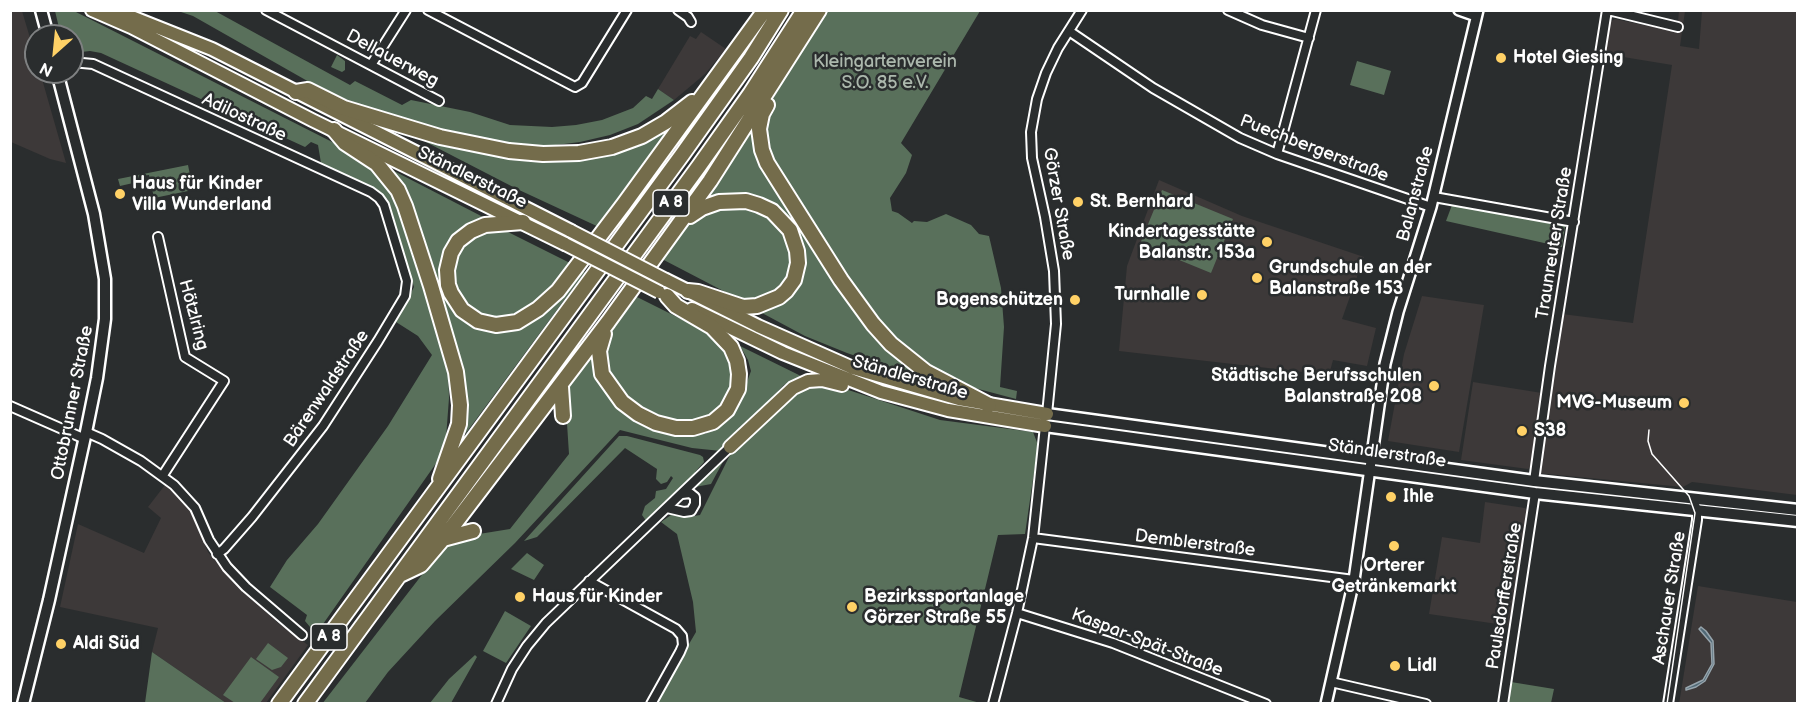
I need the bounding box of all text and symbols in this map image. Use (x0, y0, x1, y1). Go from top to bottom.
north arrow (24, 24, 84, 84)
street label: Dellauerweg (342, 26, 442, 92)
place label: Hotel Giesing (1513, 47, 1624, 69)
park label: Kleingartenverein S.O. 85 e.V. (813, 51, 957, 94)
marker: Hotel Giesing (1494, 51, 1508, 65)
text: N (37, 58, 56, 80)
street label: Adilostraße (198, 89, 290, 147)
street label: Puechbergerstraße (1237, 111, 1391, 187)
street label: Ständlerstraße (414, 142, 530, 214)
street label: Balanstraße (1393, 144, 1439, 244)
street label: Görzer Straße (1037, 146, 1079, 262)
street label: Traunreuter Straße (1532, 165, 1578, 321)
place label: Haus für Kinder Villa Wunderland (132, 173, 272, 216)
marker: Haus für Kinder Villa Wunderland (113, 187, 127, 201)
road number: A 8 (653, 190, 689, 216)
place label: St. Bernhard (1090, 191, 1193, 213)
marker: St. Bernhard (1071, 195, 1085, 209)
place label: Kindertagesstätte Balanstr. 153a (1108, 221, 1255, 264)
marker: Kindertagesstätte Balanstr. 153a (1260, 235, 1274, 249)
place label: Grundschule an der Balanstraße 153 (1269, 257, 1432, 300)
marker: Grundschule an der Balanstraße 153 (1250, 271, 1264, 285)
street label: Hötzlring (173, 277, 213, 353)
place label: Turnhalle (1115, 284, 1190, 306)
marker: Turnhalle (1195, 288, 1209, 302)
place label: Bogenschützen (936, 289, 1063, 311)
marker: Bogenschützen (1068, 293, 1082, 307)
street label: Ottobrunner Straße (47, 324, 99, 482)
street label: Bärenwaldstraße (280, 326, 374, 452)
street label: Ständlerstraße (850, 351, 970, 405)
place label: Städtische Berufsschulen Balanstraße 208 (1211, 365, 1422, 407)
marker: Städtische Berufsschulen Balanstraße 208 (1427, 379, 1441, 393)
place label: MVG-Museum (1556, 392, 1672, 414)
marker: MVG-Museum (1677, 396, 1691, 410)
place label: S38 (1534, 420, 1566, 442)
marker: S38 (1515, 424, 1529, 438)
street label: Ständlerstraße (1327, 435, 1447, 473)
place label: Ihle (1403, 486, 1434, 508)
marker: Ihle (1384, 490, 1398, 504)
street label: Paulsdorfferstraße (1483, 521, 1527, 671)
street label: Demblerstraße (1134, 526, 1256, 562)
street label: Aschauer Straße (1649, 530, 1691, 666)
marker: Orterer Getränkemarkt (1387, 539, 1401, 553)
place label: Orterer Getränkemarkt (1332, 555, 1456, 598)
place label: Haus für Kinder (532, 586, 662, 608)
place label: Bezirkssportanlage Görzer Straße 55 (864, 586, 1024, 628)
marker: Haus für Kinder (513, 590, 527, 604)
marker: Bezirkssportanlage Görzer Straße 55 (845, 600, 859, 614)
street label: Kaspar-Spät-Straße (1068, 604, 1226, 682)
road number: A 8 (311, 624, 347, 650)
place label: Aldi Süd (73, 633, 140, 655)
marker: Aldi Süd (54, 637, 68, 651)
place label: Lidl (1407, 655, 1437, 677)
marker: Lidl (1388, 659, 1402, 673)

